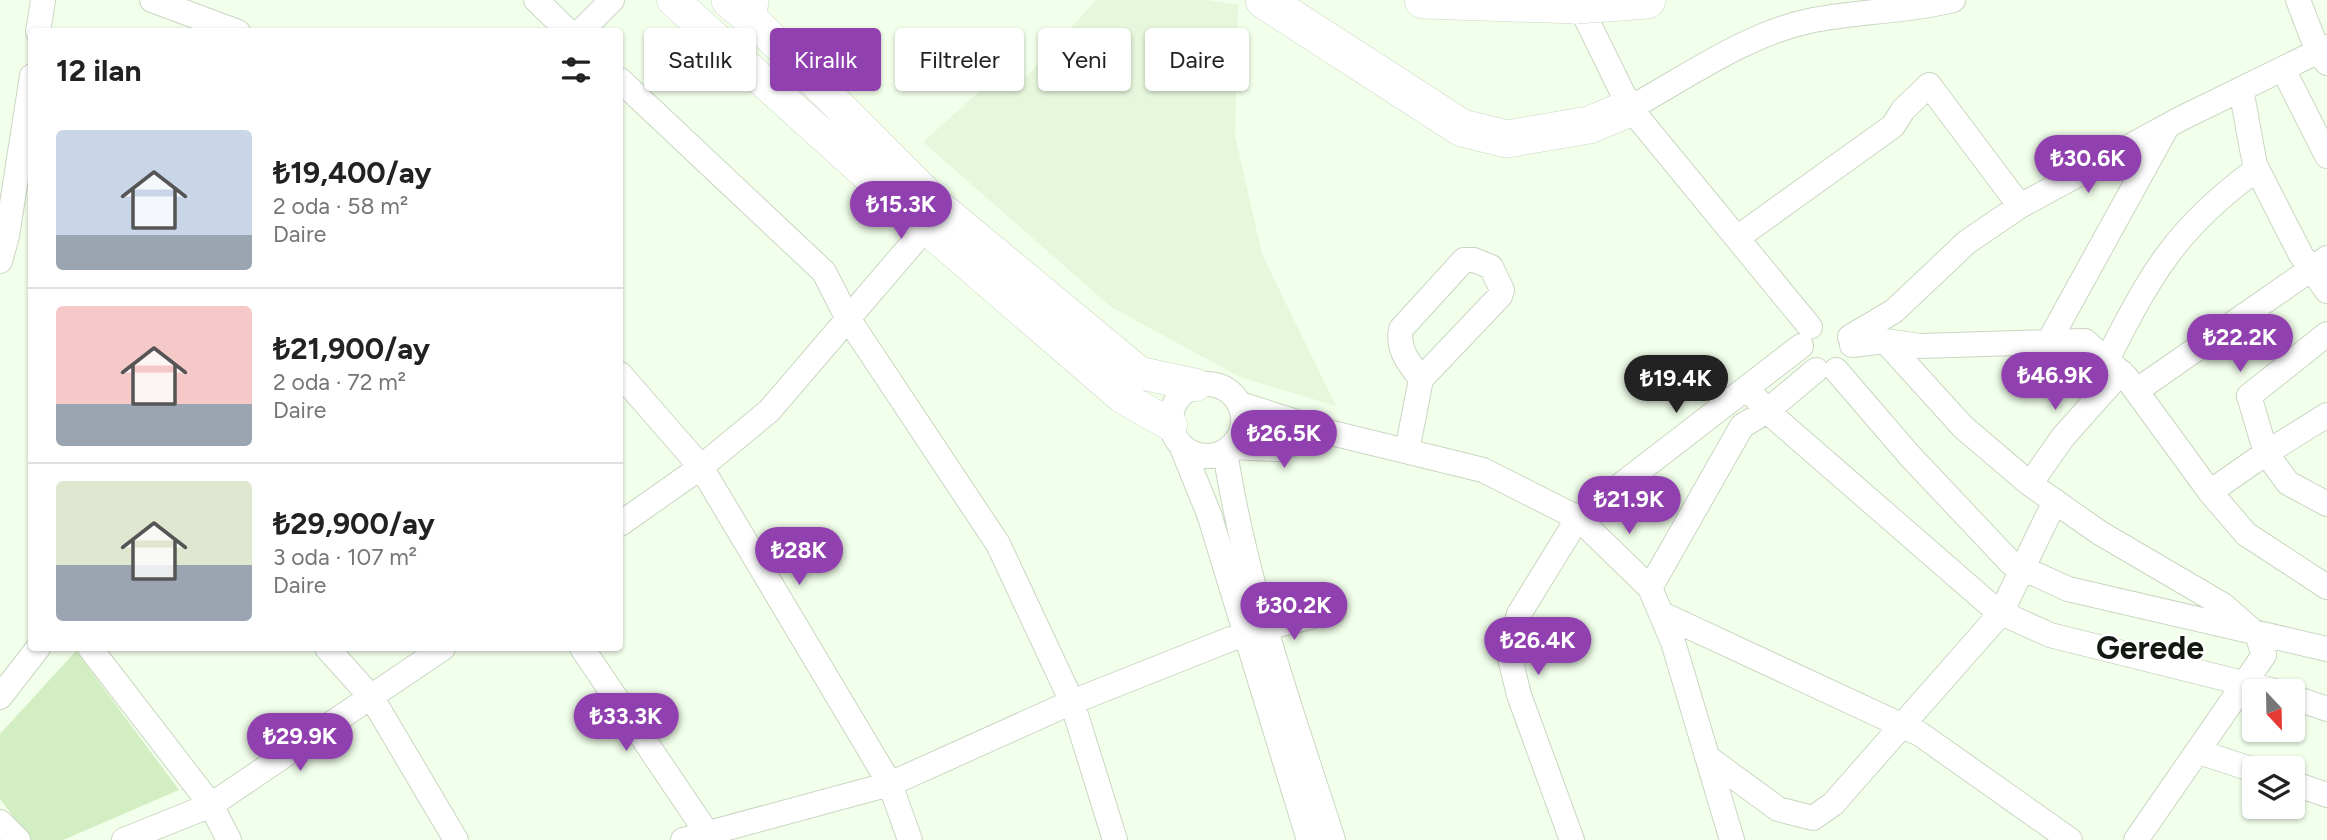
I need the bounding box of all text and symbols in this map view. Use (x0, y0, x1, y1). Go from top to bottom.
chip: Satılık (644, 28, 756, 91)
chip: Kiralık (770, 28, 881, 91)
chip: Filtreler (895, 28, 1024, 91)
chip: Yeni (1038, 28, 1131, 91)
chip: Daire (1145, 28, 1249, 91)
icon: filters (557, 51, 595, 89)
text: 12 ilan (56, 52, 141, 89)
pin: ₺30.6K (2031, 136, 2145, 195)
text: ₺30.6K (2050, 144, 2126, 172)
text: ₺19,400/ay (273, 154, 432, 191)
icon: home (112, 158, 196, 242)
pin: ₺15.3K (844, 182, 958, 241)
text: ₺15.3K (866, 190, 936, 218)
text: 2 oda · 58 m² (273, 192, 408, 220)
text: Daire (273, 220, 326, 248)
pin: ₺22.2K (2183, 314, 2297, 374)
text: ₺22.2K (2203, 323, 2277, 351)
text: ₺21,900/ay (273, 330, 430, 367)
icon: home (112, 334, 196, 418)
pin: ₺46.9K (1998, 352, 2112, 412)
pin: ₺19.4K (1619, 356, 1733, 415)
text: ₺46.9K (2017, 361, 2093, 389)
text: ₺19.4K (1640, 364, 1712, 392)
text: 2 oda · 72 m² (273, 368, 406, 396)
text: Daire (273, 396, 326, 424)
pin: ₺26.5K (1227, 410, 1341, 470)
text: ₺26.5K (1247, 419, 1321, 447)
pin: ₺21.9K (1572, 476, 1686, 536)
text: ₺21.9K (1594, 485, 1664, 513)
text: ₺29,900/ay (273, 505, 435, 542)
icon: home (112, 509, 196, 593)
pin: ₺28K (758, 528, 840, 587)
text: ₺28K (771, 536, 827, 564)
text: 3 oda · 107 m² (273, 543, 417, 571)
text: Daire (273, 571, 326, 599)
pin: ₺30.2K (1237, 582, 1351, 642)
text: ₺30.2K (1256, 591, 1332, 619)
pin: ₺26.4K (1481, 618, 1595, 677)
text: ₺26.4K (1500, 626, 1576, 654)
district label: Gerede (2096, 629, 2204, 667)
north arrow (2242, 679, 2305, 742)
map controls (2242, 679, 2305, 819)
pin: ₺33.3K (569, 694, 683, 753)
text: ₺33.3K (590, 702, 662, 730)
pin: ₺29.9K (243, 714, 357, 773)
text: ₺29.9K (263, 722, 337, 750)
button: layers (2242, 756, 2305, 819)

